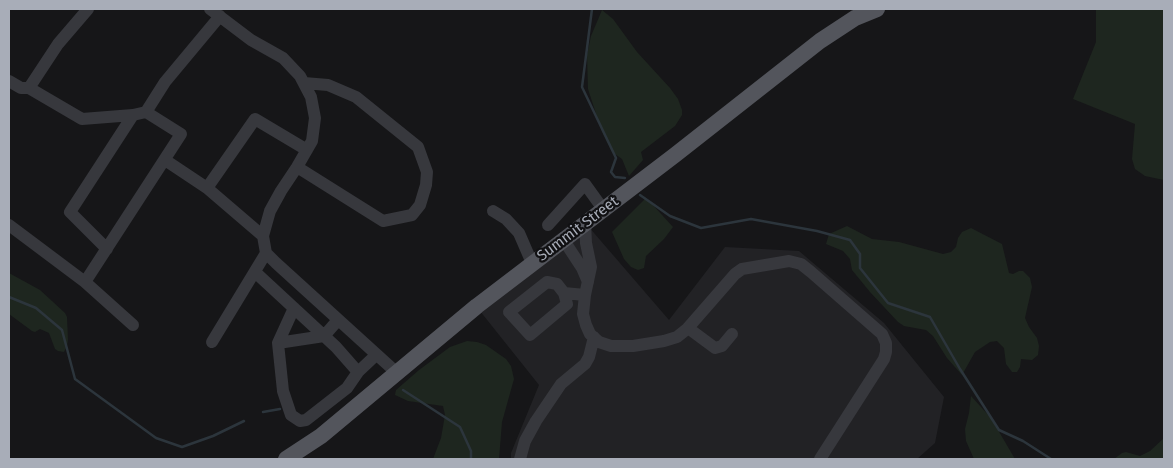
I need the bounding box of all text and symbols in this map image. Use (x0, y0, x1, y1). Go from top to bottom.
street label: Summit Street (534, 193, 622, 265)

